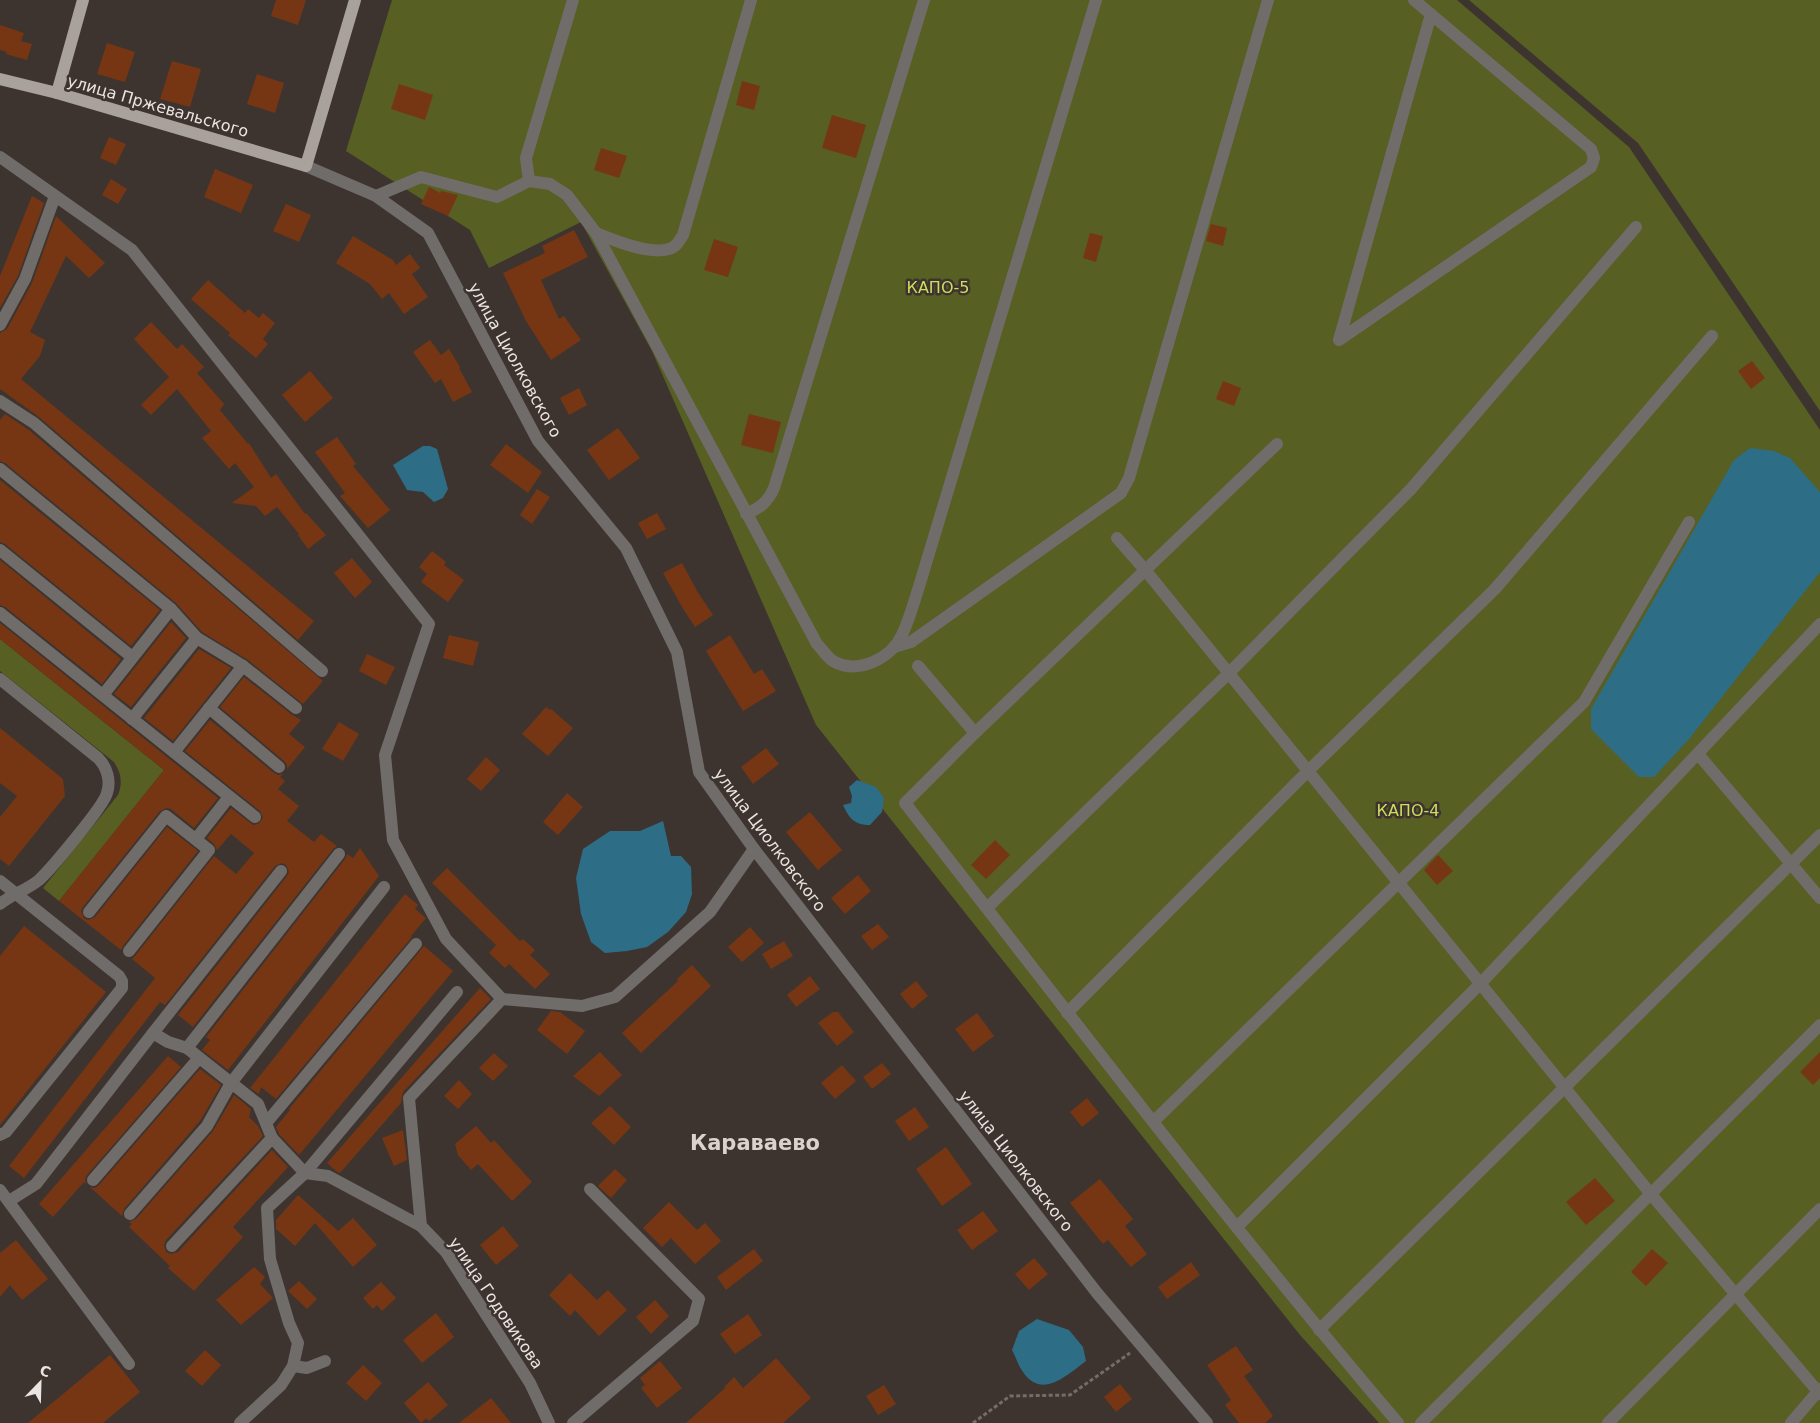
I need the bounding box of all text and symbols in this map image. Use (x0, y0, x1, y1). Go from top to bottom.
street label: улица Пржевальского (65, 71, 251, 141)
park label: КАПО-5 (907, 278, 969, 297)
street label: улица Циолковского (465, 279, 565, 441)
street label: улица Циолковского (710, 765, 830, 915)
park label: КАПО-4 (1377, 801, 1439, 820)
street label: улица Циолковского (955, 1087, 1077, 1235)
district label: Караваево (690, 1131, 820, 1155)
street label: улица Годовикова (445, 1234, 547, 1372)
north arrow (15, 1358, 65, 1408)
text: С (37, 1362, 53, 1380)

